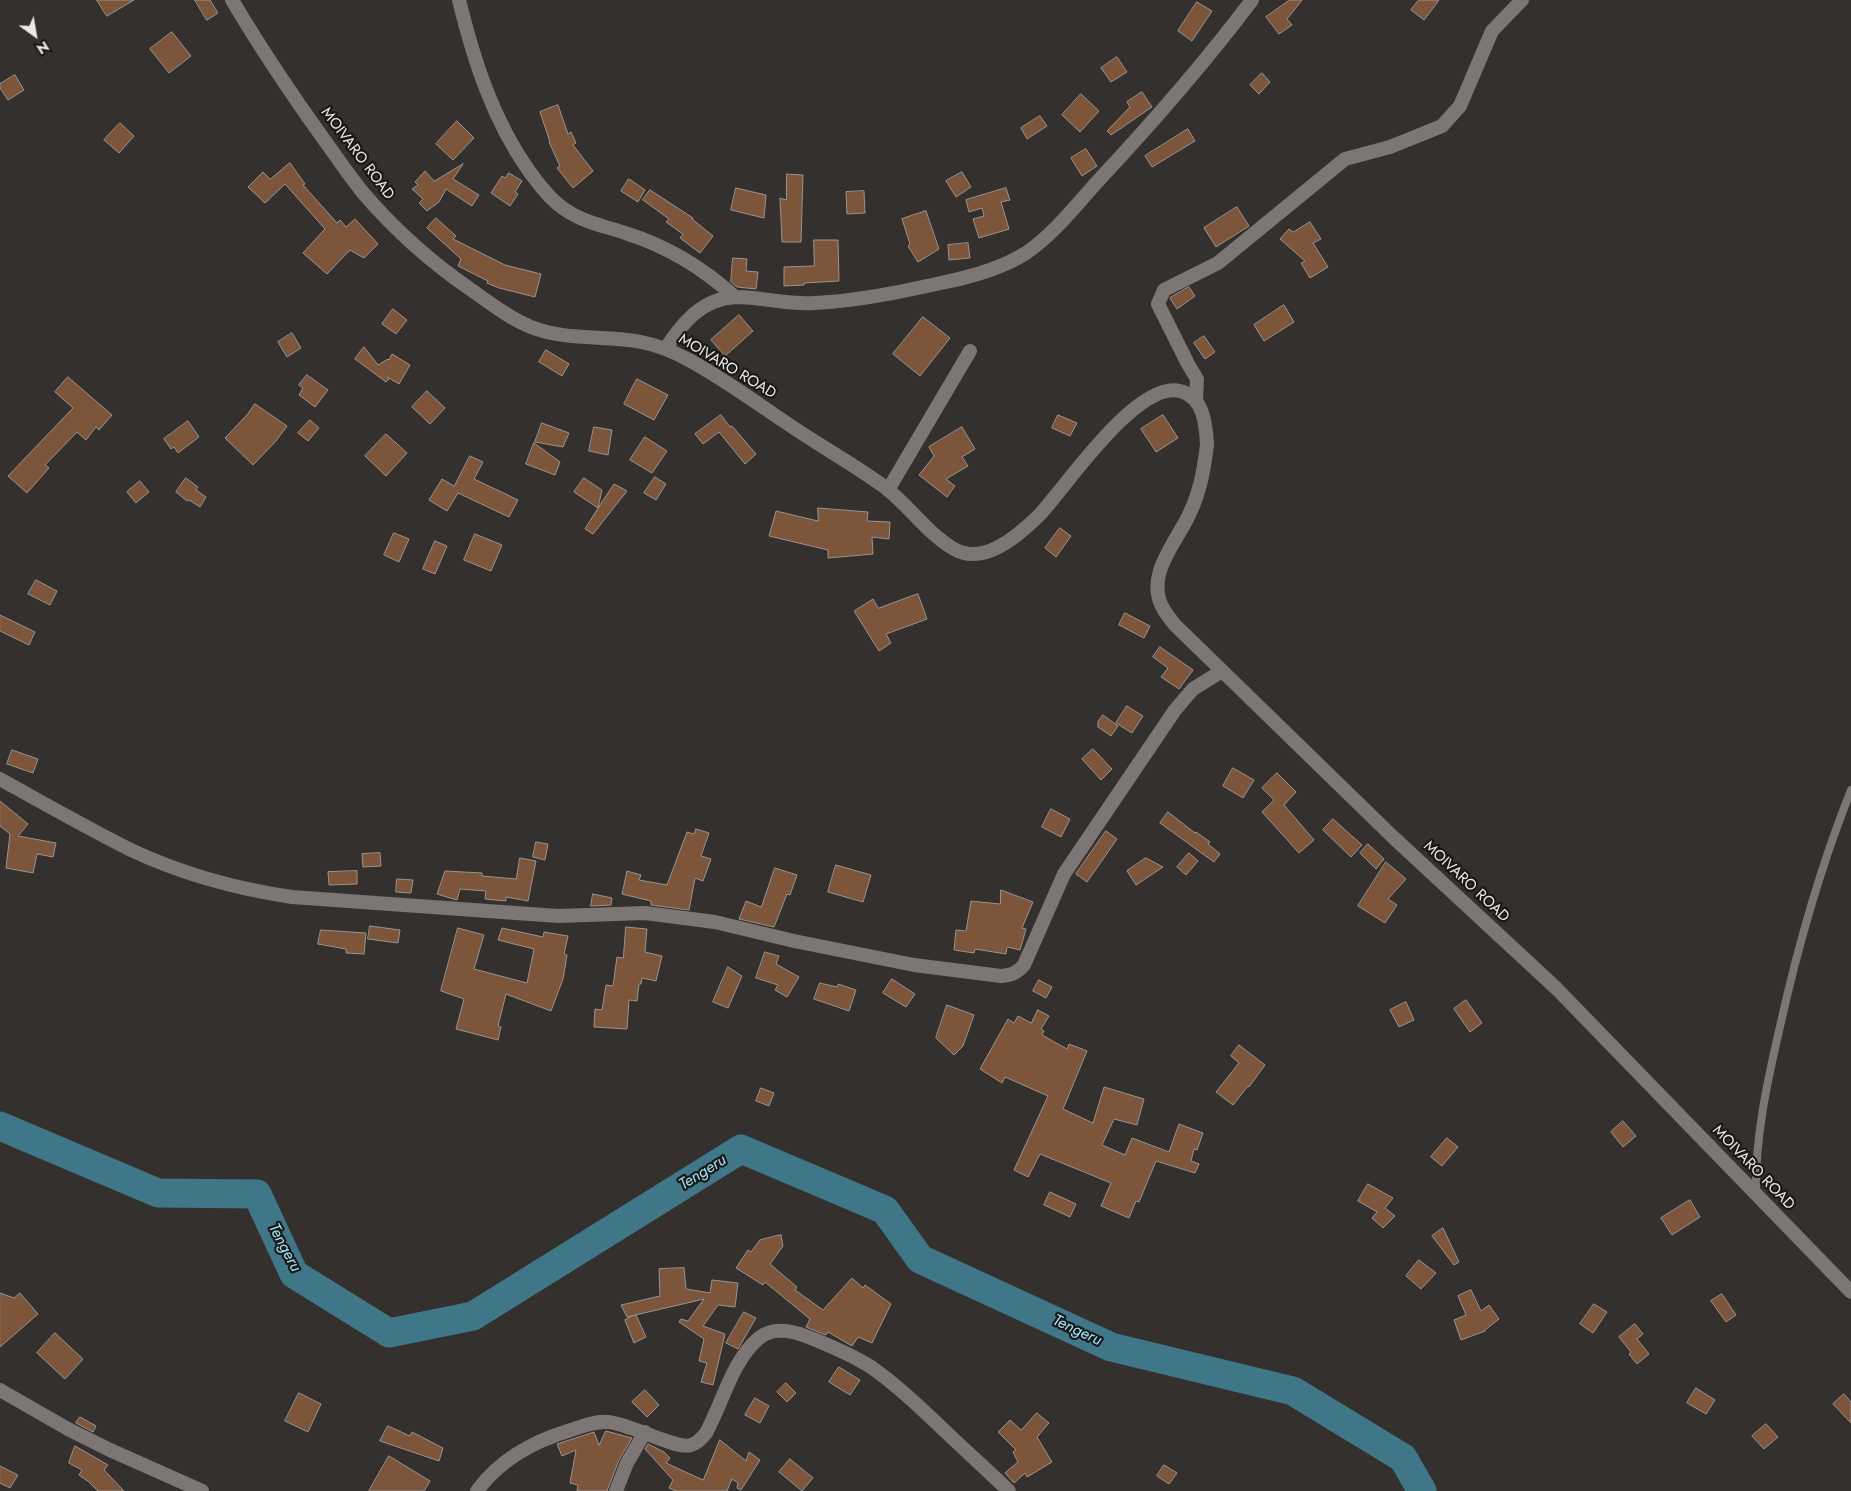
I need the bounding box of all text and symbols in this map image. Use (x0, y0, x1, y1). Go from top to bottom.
north arrow (10, 10, 60, 60)
text: N (33, 36, 53, 59)
street label: MOIVARO ROAD (317, 104, 397, 204)
street label: MOIVARO ROAD (675, 331, 779, 403)
street label: MOIVARO ROAD (1419, 838, 1513, 926)
street label: MOIVARO ROAD (1708, 1122, 1798, 1214)
water label: Tengeru (676, 1151, 730, 1195)
water label: Tengeru (263, 1221, 305, 1275)
water label: Tengeru (1049, 1311, 1105, 1351)

